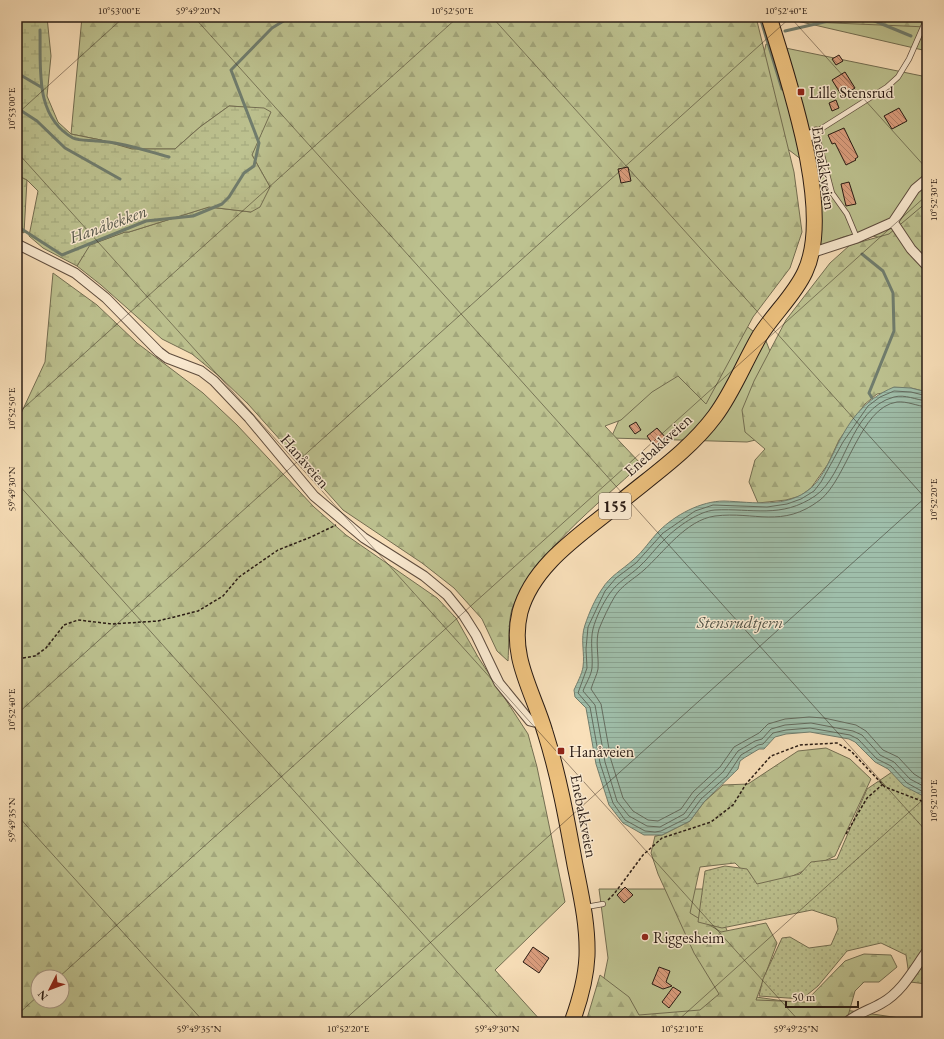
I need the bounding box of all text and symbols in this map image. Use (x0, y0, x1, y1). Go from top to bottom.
text: 10°53'00"E (98, 4, 141, 17)
text: 59°49'20"N (176, 4, 221, 17)
text: 10°52'50"E (431, 4, 474, 17)
text: 10°52'40"E (765, 4, 808, 17)
place label: Lille Stensrud (809, 82, 894, 103)
text: 10°53'00"E (5, 87, 18, 130)
marker: Lille Stensrud (796, 87, 806, 97)
street label: Enebakkveien (807, 125, 841, 212)
text: 10°52'30"E (927, 178, 940, 221)
water label: Hanåbekken (65, 200, 150, 249)
text: 10°52'50"E (5, 387, 18, 430)
street label: Enebakkveien (620, 409, 697, 481)
street label: Hanåveien (276, 429, 335, 493)
text: 59°49'30"N (5, 466, 18, 511)
text: 10°52'20"E (927, 478, 940, 521)
road number: 155 (599, 493, 631, 519)
water label: Stensrudtjern (696, 611, 783, 633)
text: 10°52'40"E (5, 688, 18, 731)
place label: Hanåveien (569, 741, 635, 762)
marker: Hanåveien (556, 746, 566, 756)
street label: Enebakkveien (566, 773, 602, 860)
text: 10°52'10"E (927, 779, 940, 822)
text: 59°49'35"N (5, 797, 18, 842)
place label: Riggesheim (653, 927, 725, 948)
marker: Riggesheim (640, 932, 650, 942)
north arrow (30, 969, 70, 1009)
scale bar (786, 983, 858, 1009)
text: N (34, 988, 51, 1004)
text: 50 m (792, 989, 816, 1005)
text: 59°49'35"N (177, 1022, 222, 1035)
text: 10°52'20"E (327, 1022, 370, 1035)
text: 59°49'30"N (475, 1022, 520, 1035)
text: 10°52'10"E (661, 1022, 704, 1035)
text: 59°49'25"N (774, 1022, 819, 1035)

